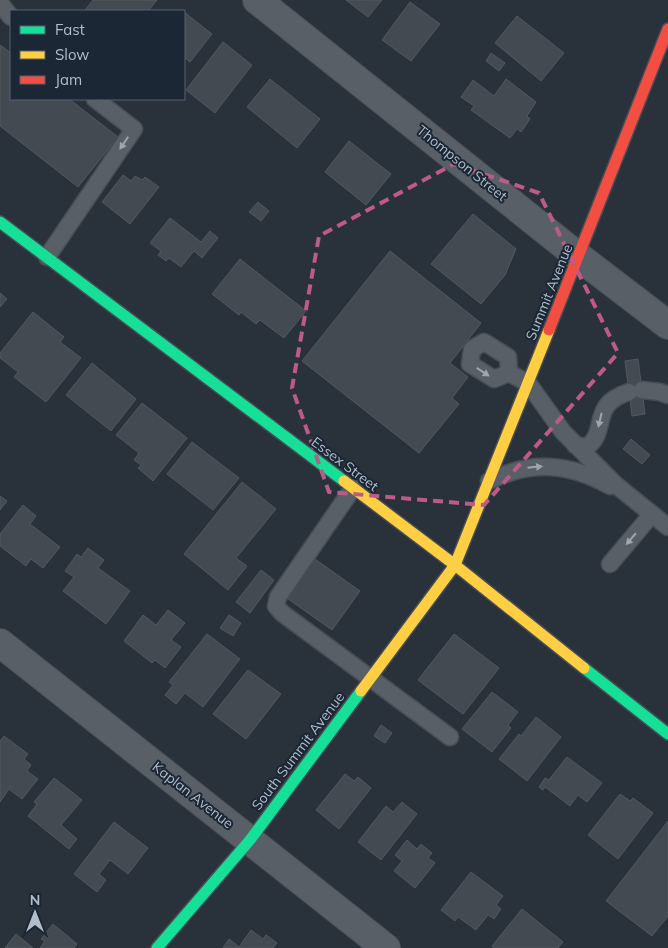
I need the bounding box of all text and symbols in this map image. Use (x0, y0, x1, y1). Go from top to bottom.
legend (10, 10, 185, 100)
text: Fast (55, 20, 85, 39)
text: Slow (55, 45, 89, 64)
text: Jam (55, 70, 82, 89)
street label: Thompson Street (413, 121, 511, 205)
one-way arrow (119, 136, 129, 150)
street label: Summit Avenue (522, 241, 576, 343)
one-way arrow (476, 367, 489, 377)
one-way arrow (596, 413, 604, 428)
street label: Essex Street (308, 433, 382, 495)
one-way arrow (527, 463, 543, 471)
one-way arrow (626, 533, 637, 546)
street label: South Summit Avenue (248, 688, 348, 814)
street label: Kaplan Avenue (149, 758, 237, 832)
north arrow (10, 888, 60, 938)
text: N (30, 891, 40, 909)

